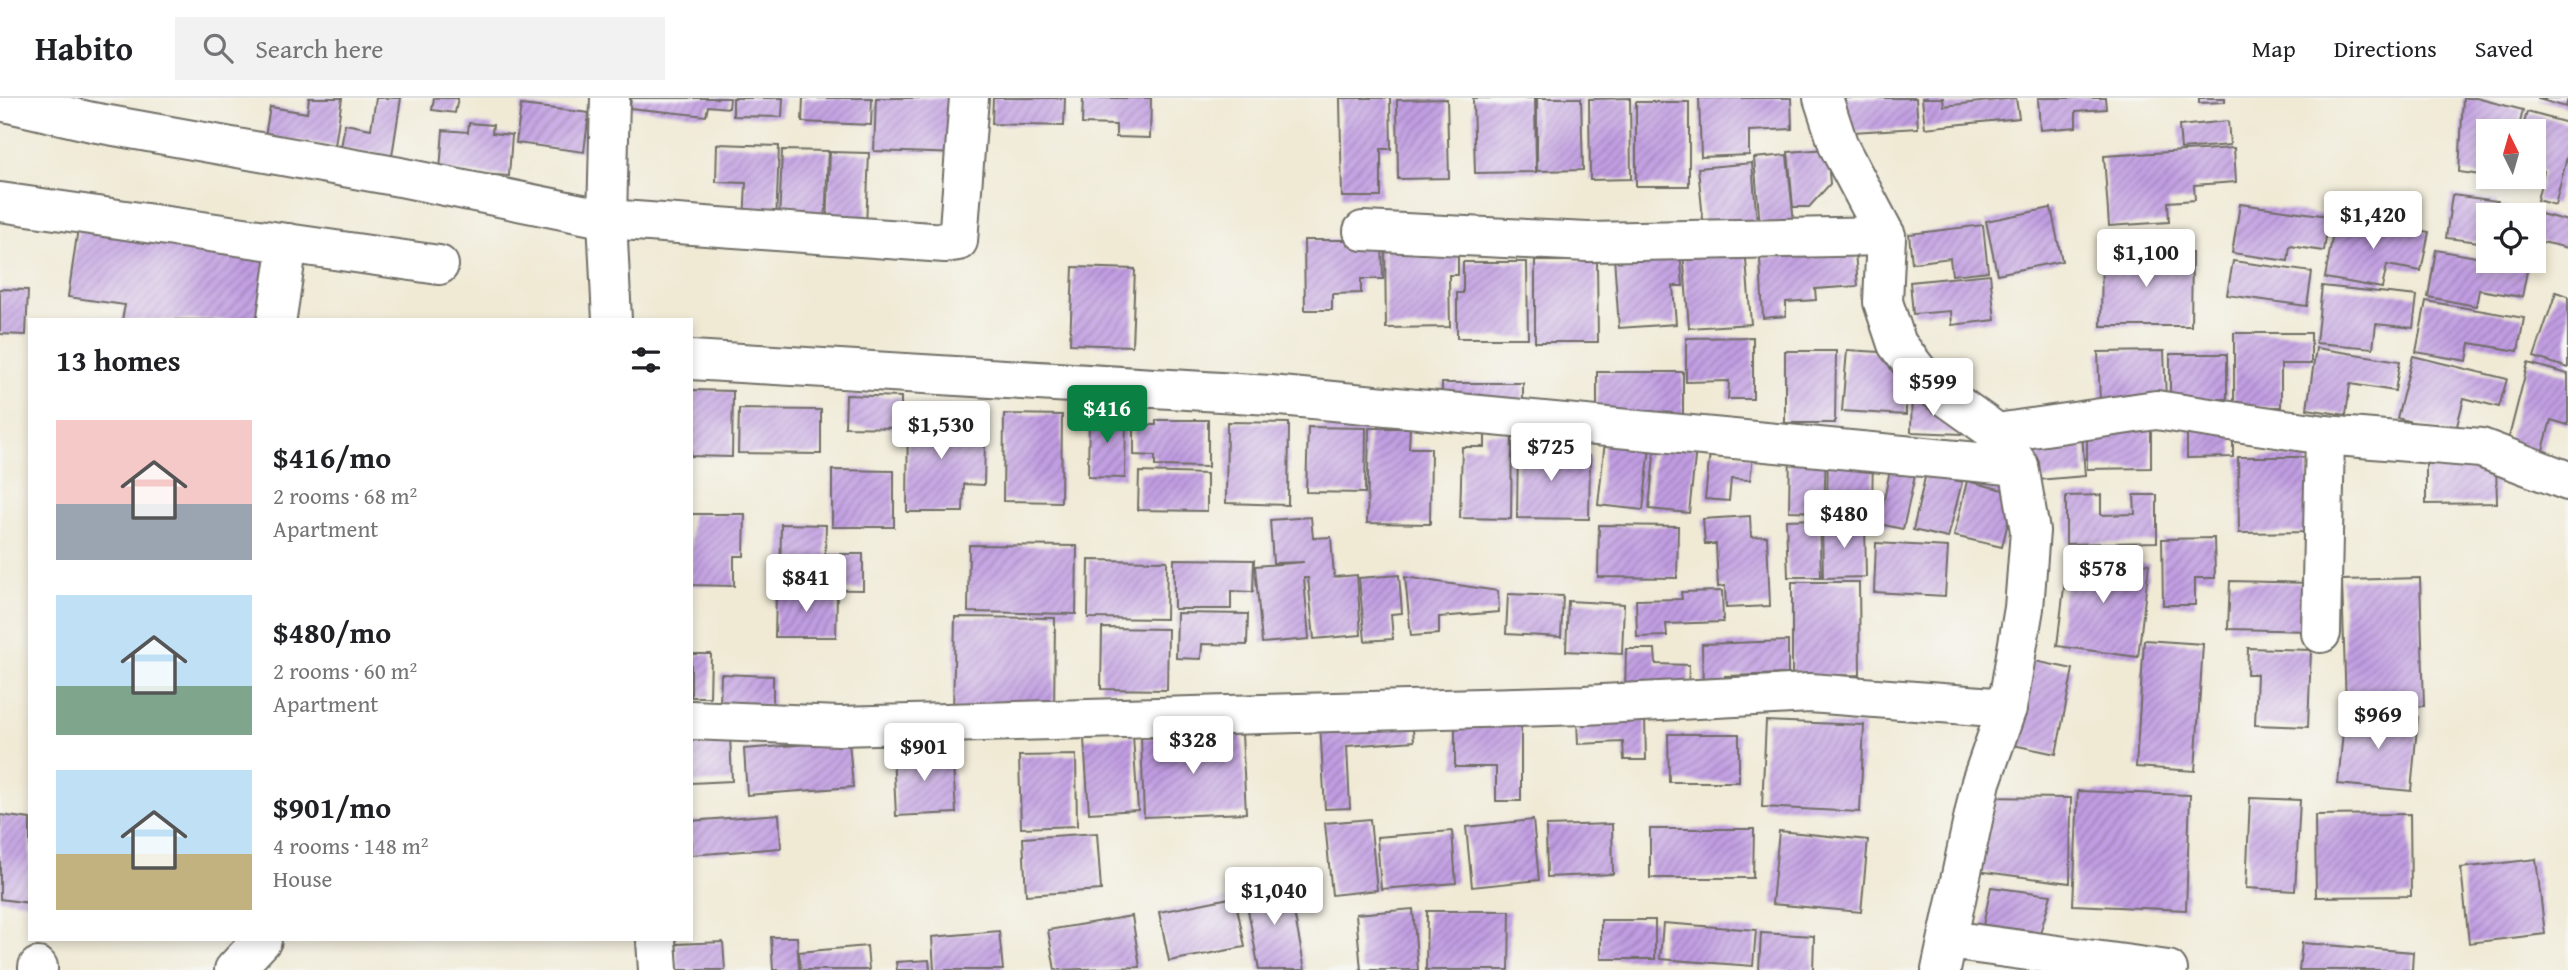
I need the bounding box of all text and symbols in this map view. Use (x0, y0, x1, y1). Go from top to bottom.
search box (175, 17, 665, 80)
text: Habito (35, 24, 133, 72)
icon: search (199, 29, 237, 67)
text: Search here (255, 29, 383, 68)
text: Map (2252, 31, 2296, 66)
text: Directions (2334, 31, 2437, 66)
text: Saved (2475, 31, 2533, 66)
north arrow (2476, 119, 2546, 189)
map controls (2476, 119, 2546, 273)
pin: $1,420 (2316, 192, 2430, 251)
text: $1,420 (2340, 197, 2406, 230)
button: locate (2476, 203, 2546, 273)
pin: $1,100 (2089, 230, 2203, 289)
text: $1,100 (2113, 235, 2179, 268)
text: 13 homes (56, 338, 181, 382)
icon: filters (627, 341, 665, 379)
pin: $599 (1892, 358, 1974, 418)
text: $599 (1909, 364, 1957, 397)
pin: $416 (1066, 386, 1148, 445)
text: $416 (1083, 391, 1131, 424)
pin: $1,530 (884, 402, 998, 461)
text: $1,530 (908, 407, 974, 440)
pin: $725 (1510, 424, 1592, 483)
text: $725 (1527, 429, 1575, 462)
text: $416/mo (273, 435, 391, 479)
icon: home (112, 448, 196, 532)
text: 2 rooms · 68 m² (273, 479, 417, 512)
pin: $480 (1803, 490, 1885, 550)
text: $480 (1820, 496, 1868, 529)
text: Apartment (273, 512, 378, 545)
pin: $578 (2062, 546, 2144, 605)
text: $578 (2079, 551, 2127, 584)
pin: $841 (765, 554, 847, 614)
text: $841 (782, 560, 830, 593)
text: $480/mo (273, 610, 391, 654)
icon: home (112, 623, 196, 707)
text: 2 rooms · 60 m² (273, 654, 417, 687)
text: Apartment (273, 687, 378, 720)
pin: $969 (2337, 692, 2419, 751)
text: $969 (2354, 697, 2402, 730)
pin: $328 (1152, 716, 1234, 776)
text: $328 (1169, 722, 1217, 755)
pin: $901 (883, 724, 965, 783)
text: $901 (900, 729, 948, 762)
text: $901/mo (273, 785, 391, 829)
icon: home (112, 798, 196, 882)
text: 4 rooms · 148 m² (273, 829, 428, 862)
text: House (273, 862, 332, 895)
pin: $1,040 (1217, 868, 1331, 927)
text: $1,040 (1241, 873, 1307, 906)

